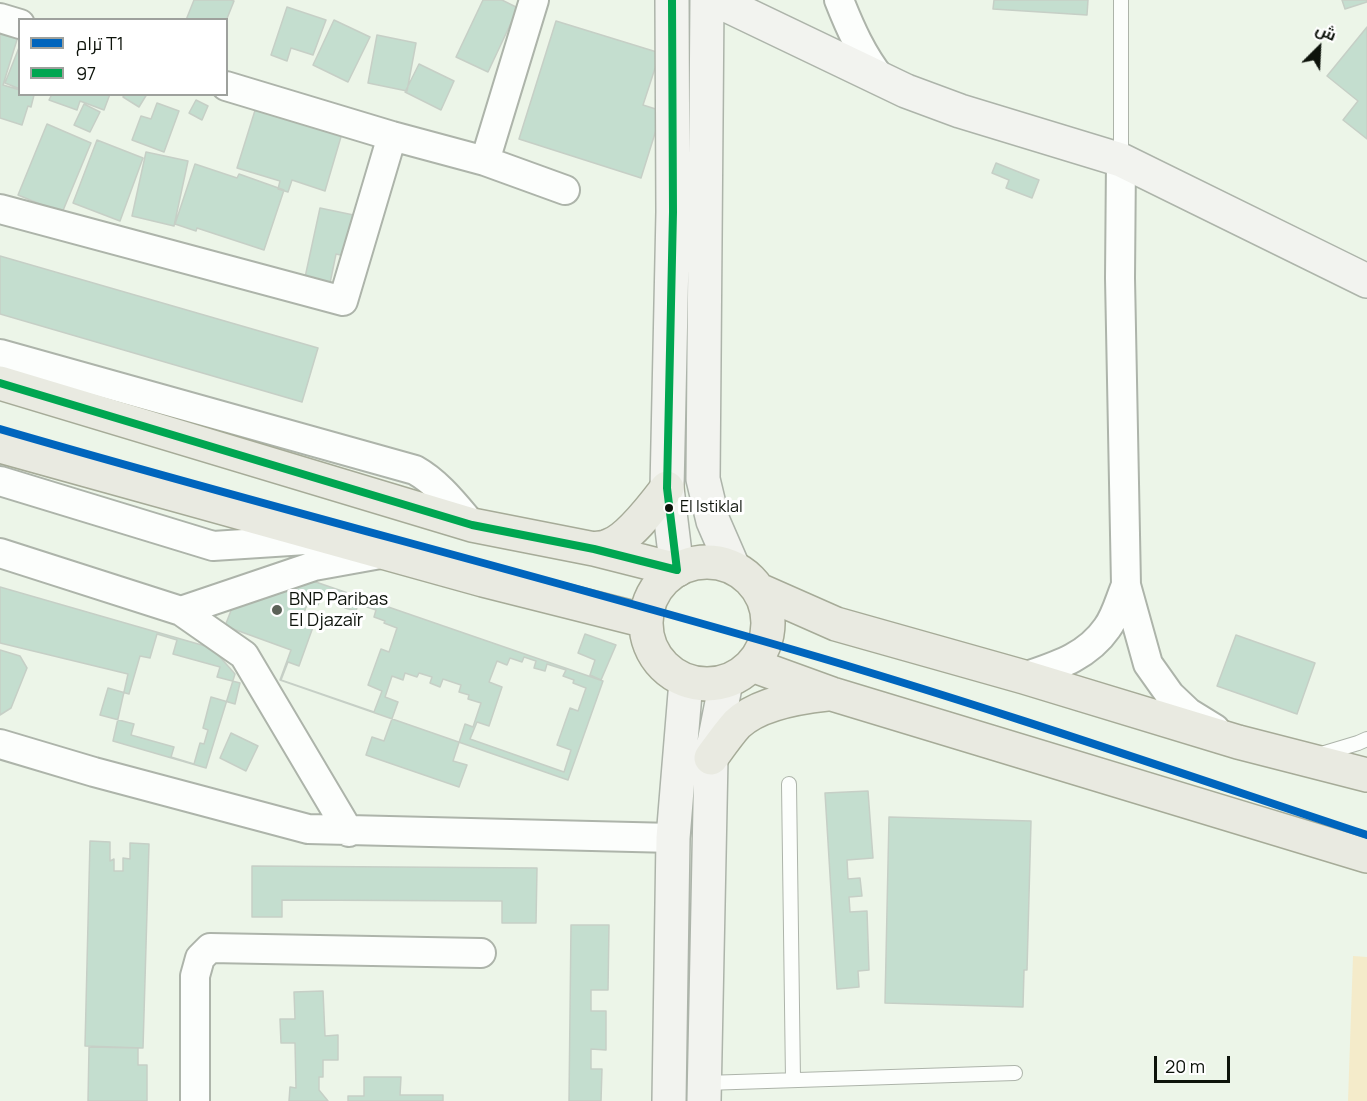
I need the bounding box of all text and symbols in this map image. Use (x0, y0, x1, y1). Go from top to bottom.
text: ش (1312, 17, 1340, 46)
legend (18, 18, 228, 96)
north arrow (1289, 18, 1349, 78)
text: ترام T1 (76, 31, 124, 55)
text: 97 (76, 61, 96, 85)
place label: El Istiklal (680, 498, 743, 518)
marker: El Istiklal (663, 502, 675, 514)
place label: BNP Paribas El Djazaïr (289, 589, 388, 632)
marker: BNP Paribas El Djazaïr (270, 603, 284, 617)
scale bar (1157, 1044, 1234, 1082)
text: 20 m (1165, 1054, 1205, 1078)

